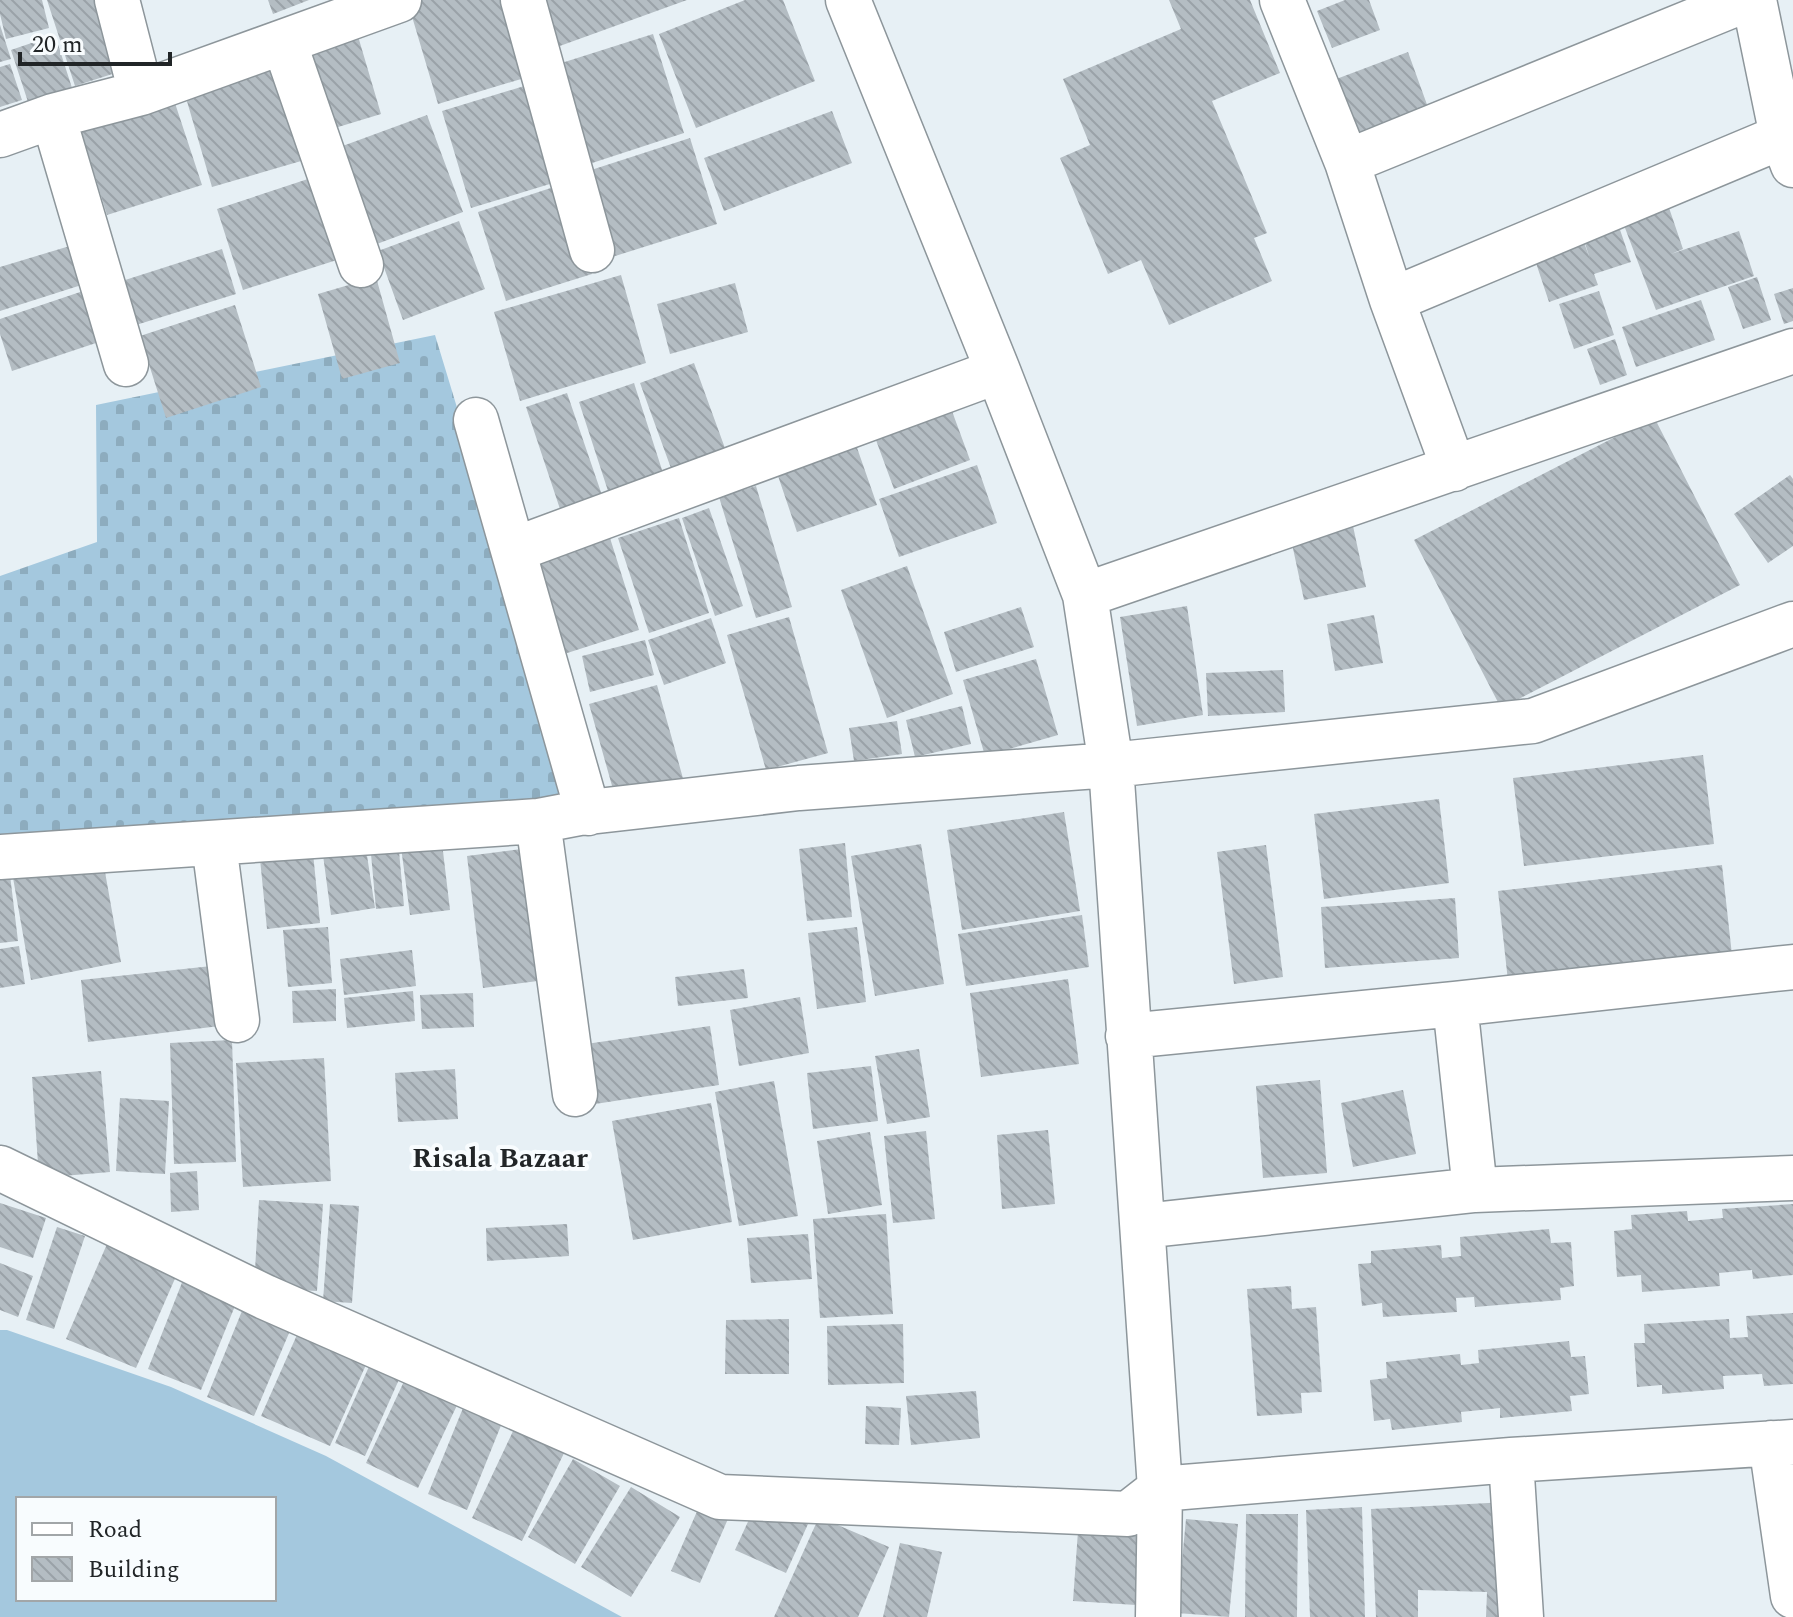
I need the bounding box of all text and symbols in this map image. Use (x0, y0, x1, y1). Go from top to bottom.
scale bar (20, 16, 170, 66)
text: 20 m (32, 27, 83, 63)
district label: Risala Bazaar (412, 1137, 588, 1180)
legend (16, 1497, 276, 1601)
text: Road (88, 1512, 142, 1548)
text: Building (88, 1552, 180, 1588)

